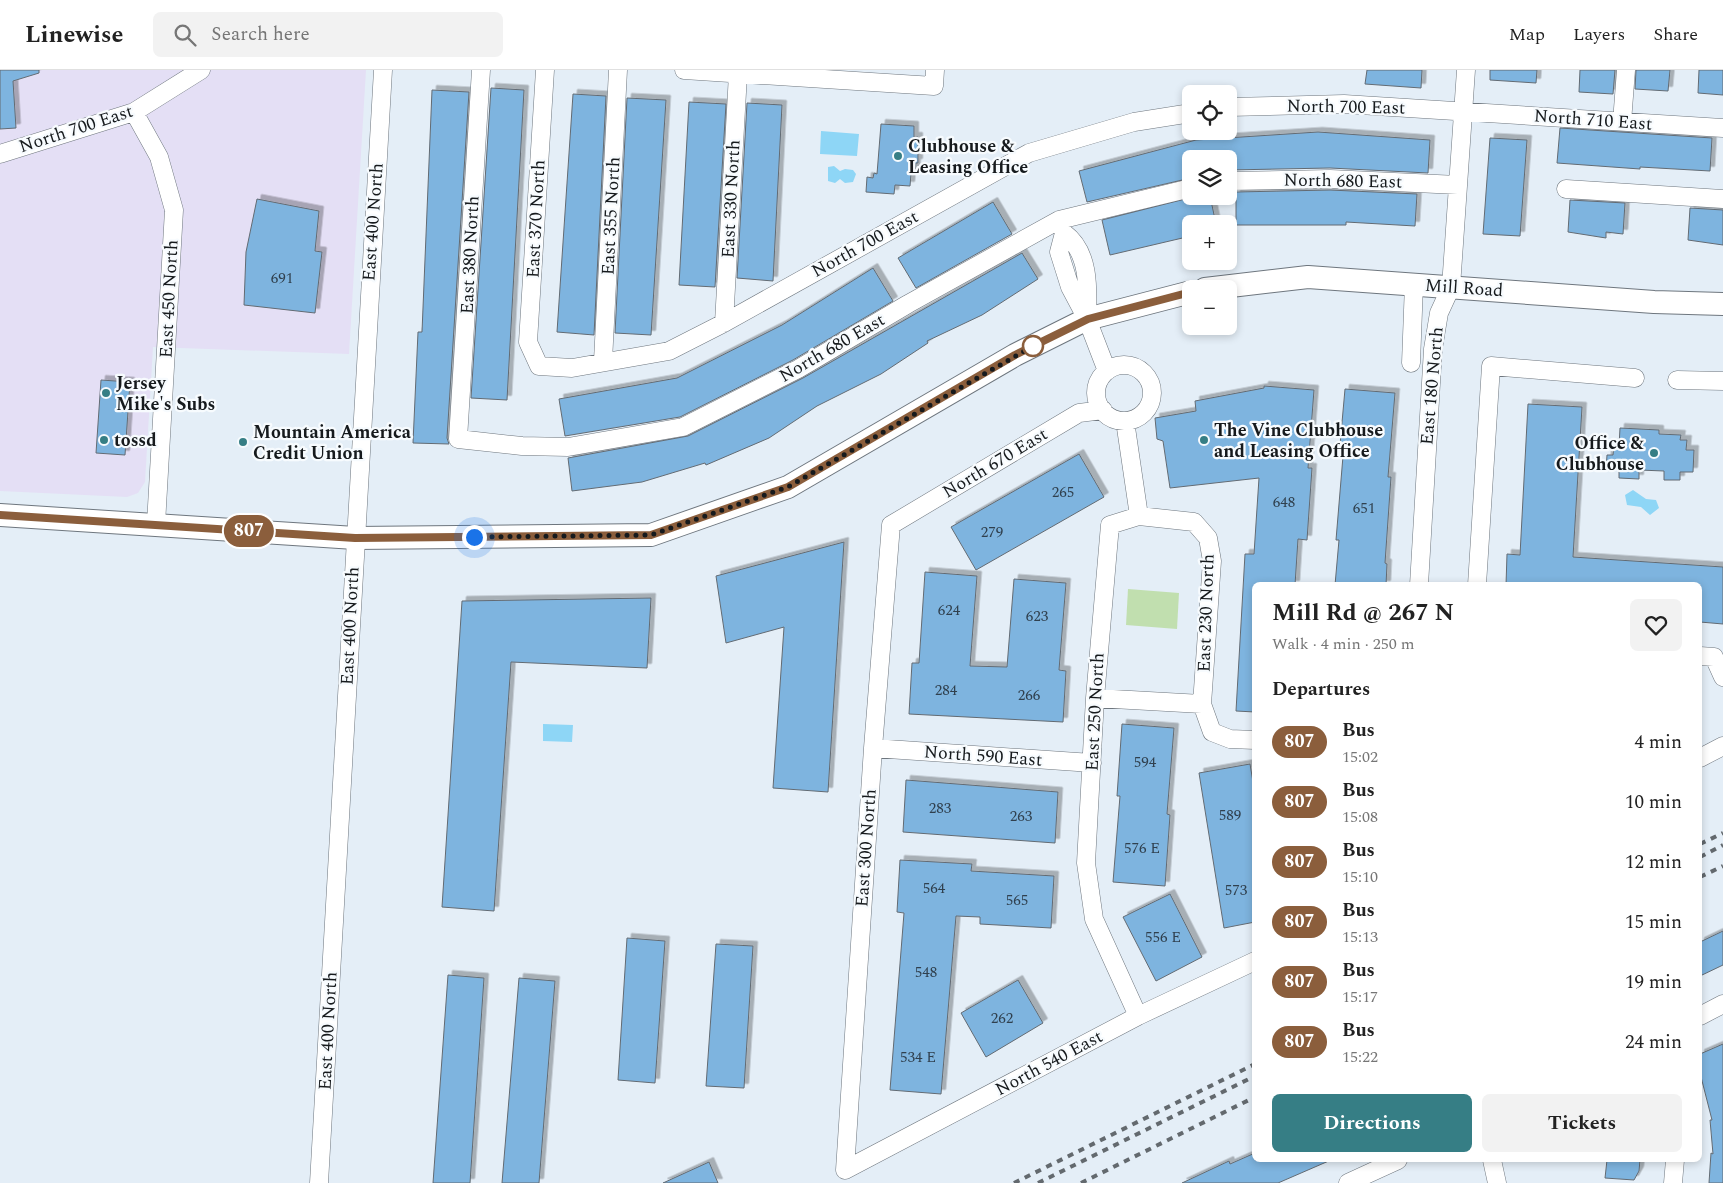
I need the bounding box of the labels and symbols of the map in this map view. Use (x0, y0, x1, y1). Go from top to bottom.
street label: North 700 East (1286, 92, 1406, 122)
street label: North 700 East (15, 98, 137, 160)
street label: North 710 East (1533, 102, 1653, 138)
place label: Clubhouse & Leasing Office (908, 133, 1028, 181)
street label: East 330 North (714, 139, 748, 259)
marker: Clubhouse & Leasing Office (892, 150, 904, 162)
street label: East 355 North (594, 156, 628, 276)
street label: East 370 North (519, 159, 553, 279)
street label: East 400 North (355, 162, 391, 282)
street label: North 680 East (1283, 166, 1403, 196)
street label: East 380 North (453, 195, 487, 315)
street label: North 700 East (807, 203, 923, 285)
street label: East 450 North (152, 239, 186, 359)
house number: 691 (271, 267, 293, 290)
street label: Mill Road (1424, 272, 1504, 304)
street label: North 680 East (774, 307, 890, 389)
street label: East 180 North (1413, 326, 1451, 446)
unlabelled marker (1022, 335, 1044, 357)
place label: Jersey Mike's Subs (116, 370, 215, 418)
marker: Jersey Mike's Subs (100, 387, 112, 399)
place label: The Vine Clubhouse and Leasing Office (1214, 417, 1383, 465)
place label: Mountain America Credit Union (253, 419, 412, 467)
street label: North 670 East (937, 421, 1053, 505)
place label: tossd (114, 427, 157, 454)
place label: Office & Clubhouse (1556, 430, 1644, 478)
marker: tossd (98, 434, 110, 446)
marker: The Vine Clubhouse and Leasing Office (1198, 434, 1210, 446)
marker: Mountain America Credit Union (237, 436, 249, 448)
marker: Office & Clubhouse (1648, 447, 1660, 459)
house number: 265 (1052, 481, 1074, 504)
house number: 648 (1273, 491, 1295, 514)
house number: 651 (1353, 497, 1375, 520)
line badge: 807 (220, 515, 278, 547)
house number: 279 (981, 521, 1003, 544)
your location (462, 525, 487, 550)
street label: East 230 North (1190, 553, 1222, 673)
street label: East 400 North (333, 566, 367, 686)
house number: 624 (938, 599, 961, 622)
house number: 623 (1026, 605, 1049, 628)
street label: East 250 North (1078, 652, 1112, 772)
house number: 284 (935, 679, 958, 702)
house number: 266 (1018, 684, 1041, 707)
street label: North 590 East (923, 738, 1043, 774)
house number: 594 (1134, 751, 1157, 774)
street label: East 300 North (848, 788, 884, 908)
house number: 283 (929, 797, 952, 820)
house number: 589 (1219, 804, 1241, 827)
house number: 263 (1010, 805, 1033, 828)
house number: 576 E (1124, 837, 1160, 860)
house number: 564 (923, 877, 946, 900)
house number: 573 (1225, 879, 1248, 902)
house number: 565 (1006, 889, 1028, 912)
house number: 556 E (1145, 926, 1181, 949)
house number: 548 (915, 961, 937, 984)
street label: East 400 North (311, 971, 345, 1091)
house number: 262 (991, 1007, 1013, 1030)
street label: North 540 East (990, 1023, 1108, 1103)
house number: 534 E (900, 1046, 936, 1069)

